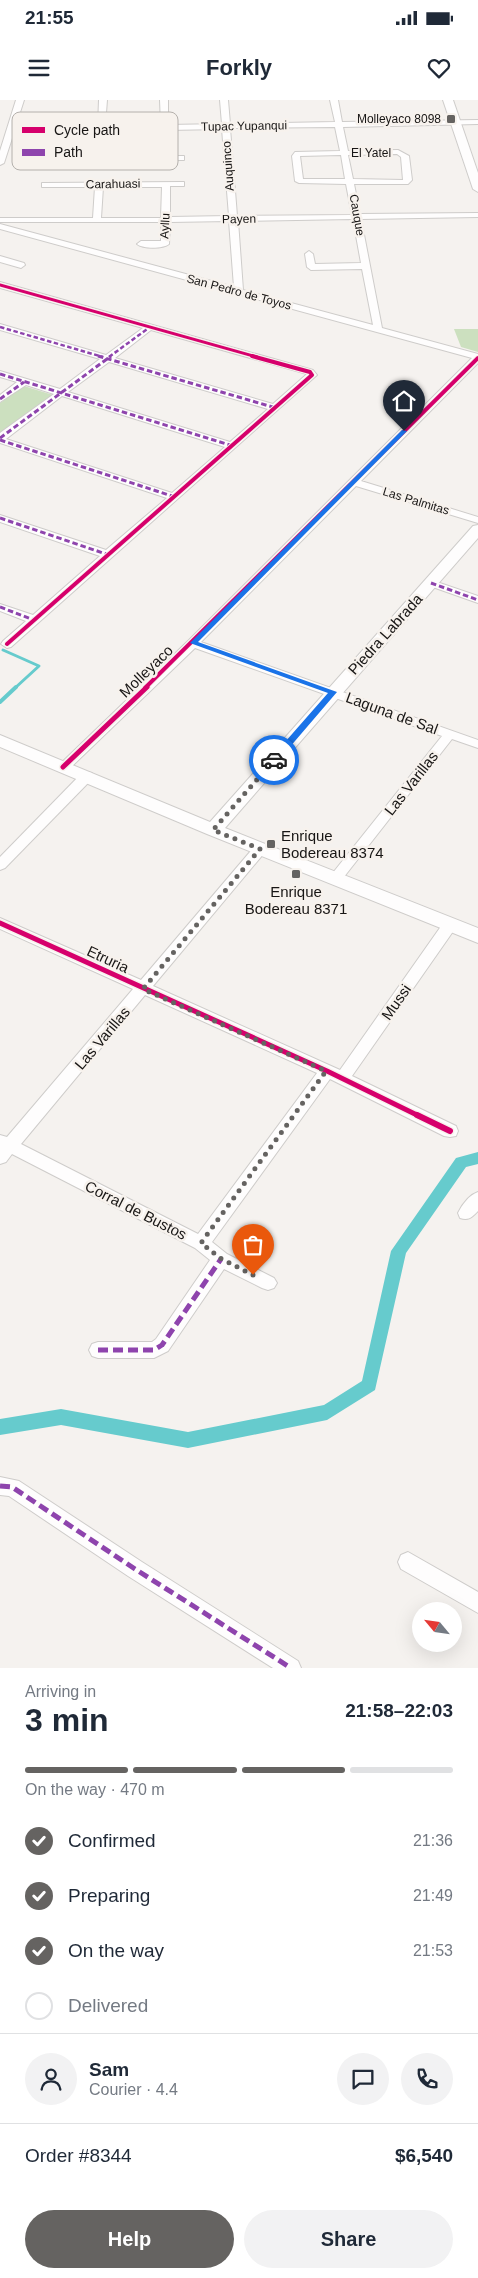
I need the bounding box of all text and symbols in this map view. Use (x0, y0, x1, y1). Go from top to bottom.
text: 21:55 (25, 7, 74, 28)
icon: menu (25, 54, 53, 82)
icon: heart (425, 54, 453, 82)
text: Forkly (206, 55, 272, 80)
legend (12, 112, 178, 170)
place label: Molleyaco 8098 (357, 112, 441, 126)
marker: Molleyaco 8098 (445, 113, 457, 125)
street label: Tupac Yupanqui (201, 118, 287, 134)
text: Cycle path (54, 122, 120, 138)
street label: Auquinco (219, 140, 237, 191)
text: Path (54, 144, 83, 160)
street label: El Yatel (351, 146, 391, 160)
street label: Carahuasi (86, 177, 140, 191)
street label: Cauque (346, 193, 368, 237)
street label: Payen (222, 212, 256, 226)
street label: Ayllu (157, 213, 173, 239)
street label: San Pedro de Toyos (185, 271, 293, 313)
pin (383, 380, 425, 431)
icon: home (390, 387, 418, 415)
street label: Las Palmitas (381, 484, 451, 518)
street label: Piedra Labrada (344, 590, 426, 678)
street label: Molleyaco (116, 641, 176, 701)
street label: Laguna de Sal (344, 688, 440, 738)
courier (249, 735, 299, 785)
icon: car (260, 746, 288, 774)
street label: Las Varillas (381, 748, 441, 818)
place label: Enrique Bodereau 8374 (281, 827, 384, 861)
marker: Enrique Bodereau 8374 (265, 838, 277, 850)
marker: Enrique Bodereau 8371 (290, 868, 302, 880)
place label: Enrique Bodereau 8371 (245, 883, 347, 917)
street label: Etruria (84, 942, 132, 976)
street label: Mussi (378, 981, 414, 1023)
street label: Las Varillas (71, 1003, 133, 1073)
street label: Corral de Bustos (82, 1177, 190, 1243)
pin (232, 1224, 274, 1275)
icon: bag (239, 1231, 267, 1259)
north arrow (412, 1602, 462, 1652)
map controls (412, 1602, 462, 1652)
text: Arriving in (25, 1683, 96, 1700)
text: 21:58–22:03 (345, 1700, 453, 1721)
text: 3 min (25, 1702, 109, 1738)
text: On the way · 470 m (25, 1781, 165, 1798)
icon: check (25, 1827, 53, 1855)
text: Confirmed (68, 1830, 156, 1851)
text: 21:36 (413, 1832, 453, 1849)
icon: check (25, 1882, 53, 1910)
text: Preparing (68, 1885, 150, 1906)
text: 21:49 (413, 1887, 453, 1904)
icon: check (25, 1937, 53, 1965)
text: On the way (68, 1940, 164, 1961)
text: 21:53 (413, 1942, 453, 1959)
text: Delivered (68, 1995, 148, 2016)
button: person (25, 2053, 77, 2105)
button: chat (337, 2053, 389, 2105)
button: phone (401, 2053, 453, 2105)
text: Sam (89, 2059, 129, 2080)
text: Courier · 4.4 (89, 2081, 178, 2098)
text: Order #8344 (25, 2145, 132, 2166)
text: $6,540 (395, 2145, 453, 2166)
button: Help (25, 2210, 234, 2268)
button: Share (244, 2210, 453, 2268)

